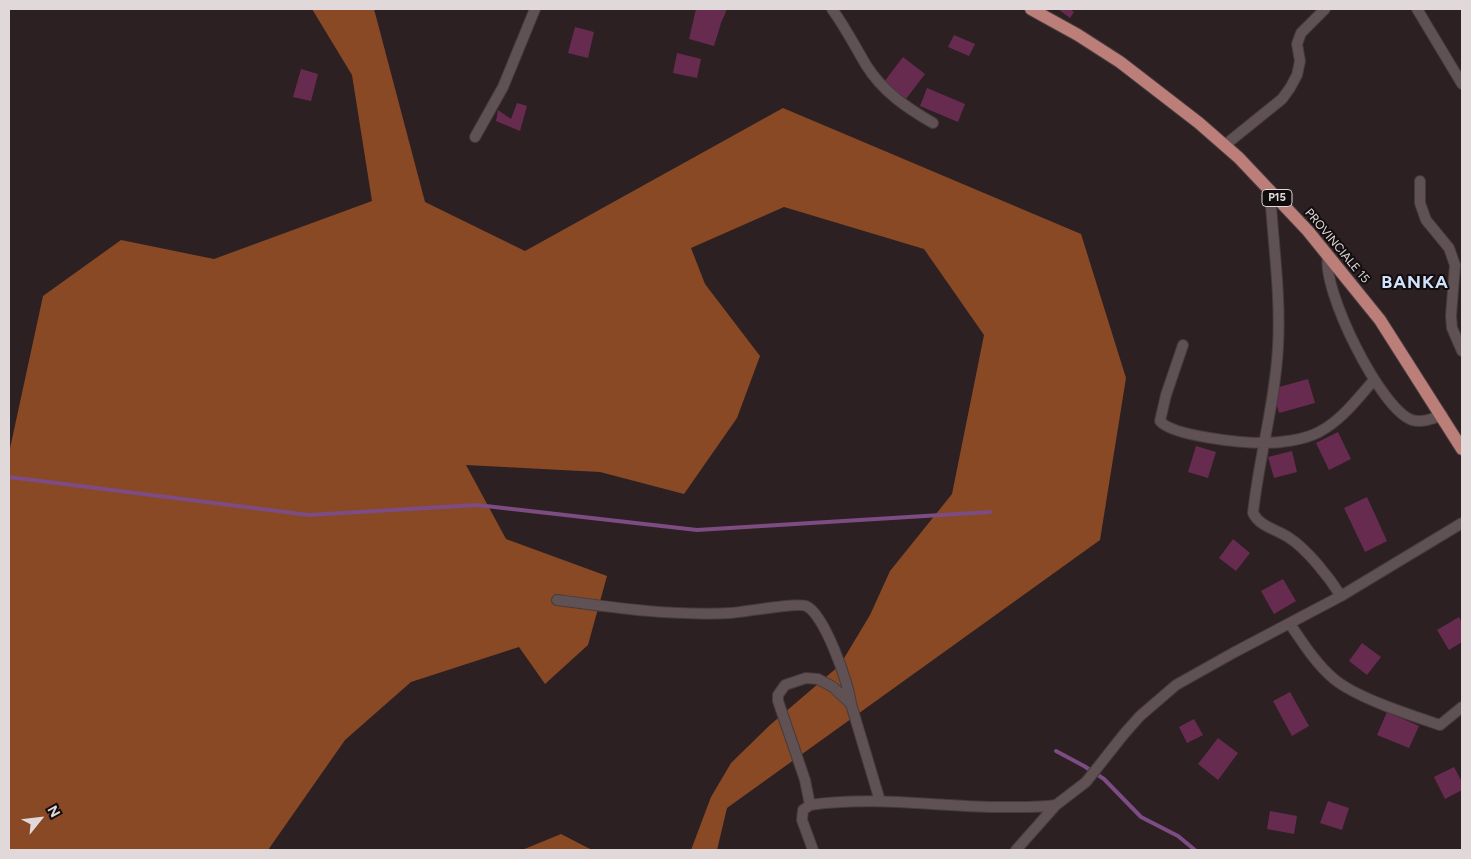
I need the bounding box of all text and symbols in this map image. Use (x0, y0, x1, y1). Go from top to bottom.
road number: P15 (1262, 190, 1292, 207)
street label: PROVINCIALE 15 (1302, 206, 1372, 286)
district label: BANKA (1381, 272, 1449, 294)
north arrow (15, 794, 65, 844)
text: N (43, 803, 64, 820)

